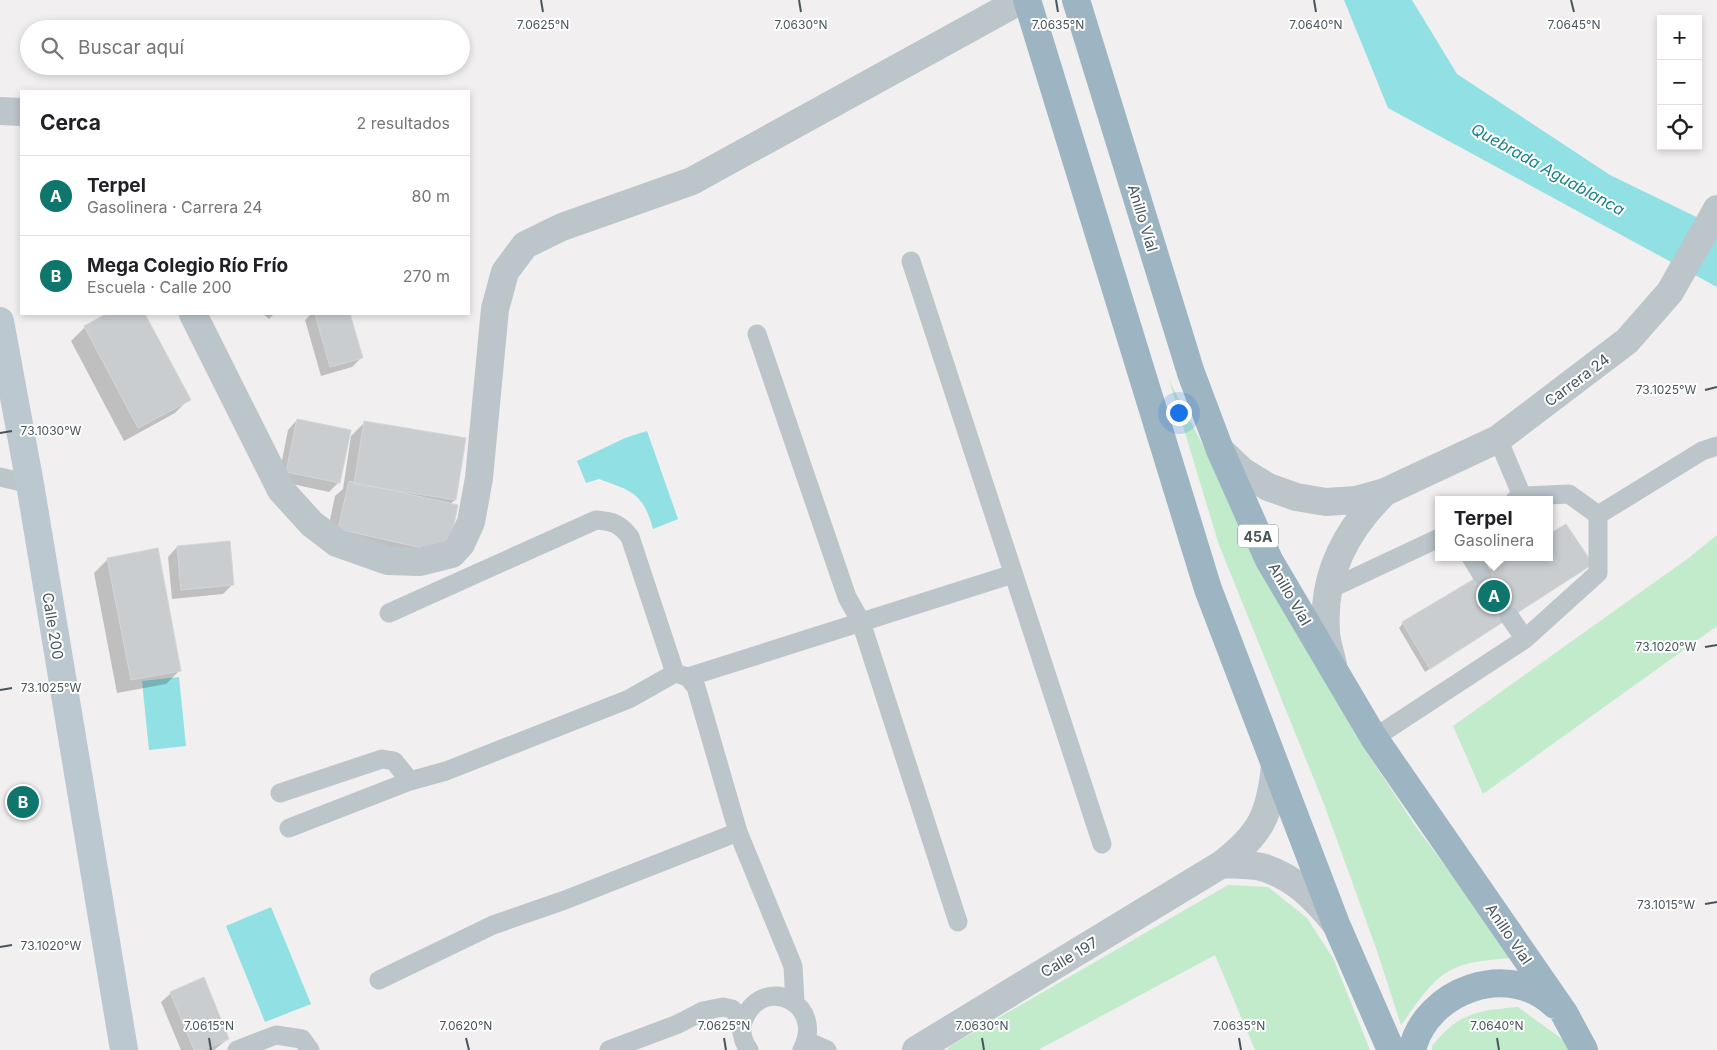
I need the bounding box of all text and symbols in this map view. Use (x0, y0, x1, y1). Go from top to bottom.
map controls (1657, 15, 1702, 150)
button: + (1657, 15, 1702, 60)
text: 7.0625°N (517, 17, 569, 32)
text: 7.0630°N (775, 17, 827, 32)
text: 7.0635°N (1032, 17, 1084, 32)
text: 7.0640°N (1289, 17, 1343, 32)
text: 7.0645°N (1547, 17, 1601, 32)
search box (20, 20, 470, 75)
icon: search (38, 34, 66, 62)
text: Buscar aquí (78, 36, 184, 59)
button: − (1657, 60, 1702, 105)
button: locate (1657, 105, 1702, 150)
text: Cerca (40, 110, 101, 135)
text: 2 resultados (357, 113, 450, 133)
water label: Quebrada Aguablanca (1468, 118, 1628, 220)
text: Terpel (87, 174, 146, 197)
street label: Anillo Víal (1124, 182, 1162, 254)
text: A (50, 186, 62, 206)
text: 80 m (411, 186, 450, 206)
text: Gasolinera · Carrera 24 (87, 197, 263, 217)
text: Mega Colegio Río Frío (87, 254, 288, 277)
text: B (51, 266, 61, 286)
text: 270 m (403, 266, 450, 286)
text: Escuela · Calle 200 (87, 277, 232, 297)
street label: Carrera 24 (1541, 349, 1613, 411)
text: 73.1025°W (1636, 382, 1696, 397)
your location (1166, 400, 1192, 426)
text: 73.1030°W (21, 423, 82, 438)
popup (1435, 496, 1553, 561)
text: Terpel (1454, 507, 1513, 530)
road number: 45A (1238, 524, 1278, 548)
text: Gasolinera (1454, 530, 1534, 550)
street label: Anillo Víal (1264, 559, 1316, 629)
pin: A (1478, 577, 1510, 615)
street label: Calle 200 (38, 591, 68, 661)
text: 73.1020°W (1636, 639, 1697, 654)
text: 73.1025°W (21, 680, 81, 695)
pin: B (7, 783, 39, 821)
text: 73.1015°W (1637, 897, 1695, 912)
street label: Anillo Víal (1482, 900, 1536, 968)
street label: Calle 197 (1037, 933, 1101, 981)
text: 73.1020°W (21, 938, 82, 953)
text: 7.0615°N (184, 1018, 234, 1033)
text: 7.0620°N (440, 1018, 492, 1033)
text: 7.0625°N (698, 1018, 750, 1033)
text: 7.0630°N (956, 1018, 1008, 1033)
text: 7.0635°N (1213, 1018, 1265, 1033)
text: 7.0640°N (1470, 1018, 1524, 1033)

